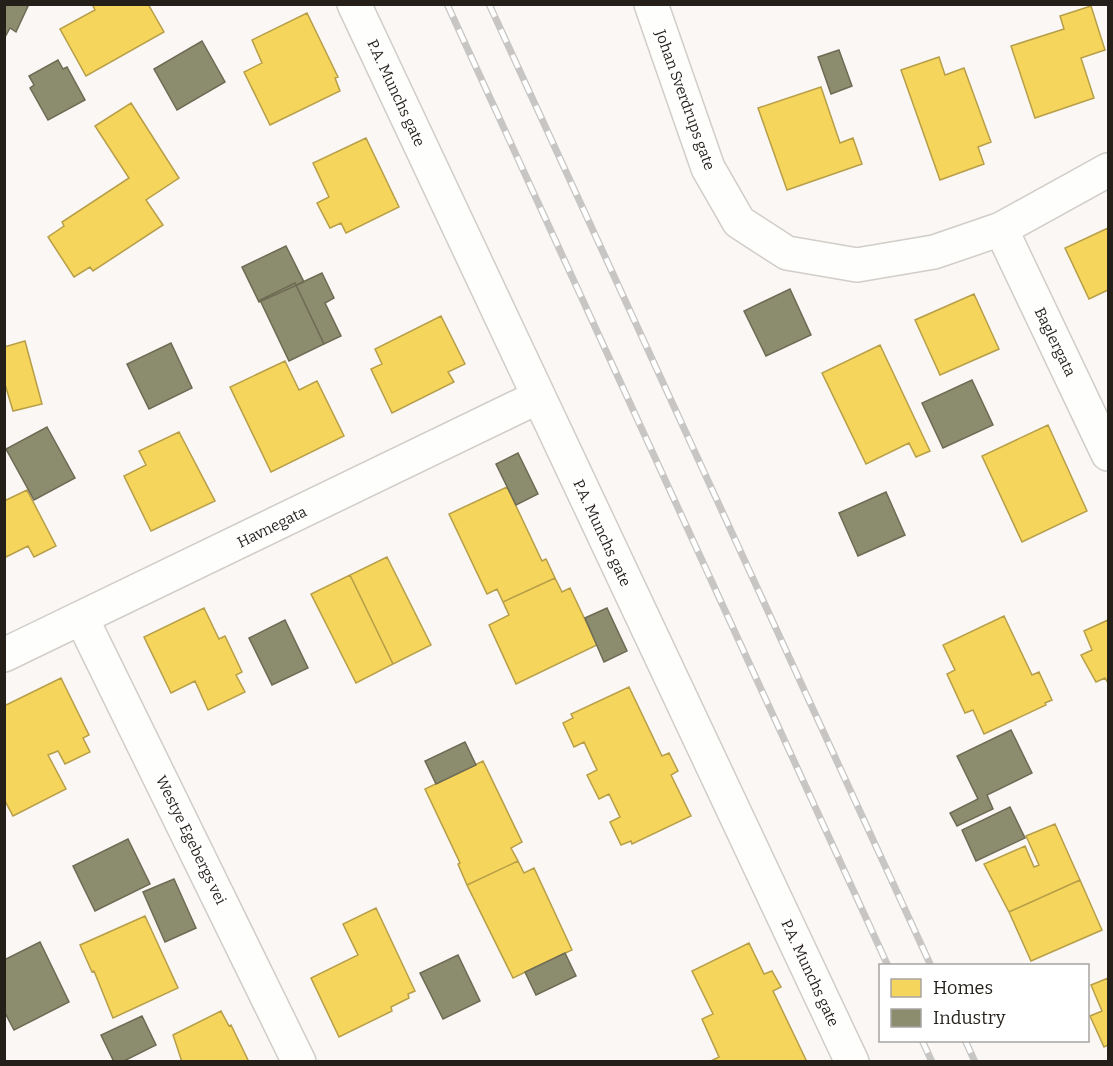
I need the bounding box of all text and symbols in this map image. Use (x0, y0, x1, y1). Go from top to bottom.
street label: Johan Sverdrups gate (651, 27, 719, 172)
street label: P.A. Munchs gate (363, 37, 429, 149)
street label: Baglergata (1031, 305, 1079, 379)
street label: P.A. Munchs gate (569, 477, 635, 589)
street label: Havnegata (234, 502, 310, 552)
street label: Westye Egebergs vei (152, 773, 230, 908)
street label: P.A. Munchs gate (777, 917, 843, 1029)
legend (879, 964, 1089, 1042)
text: Homes (933, 977, 993, 999)
text: Industry (933, 1007, 1006, 1029)

